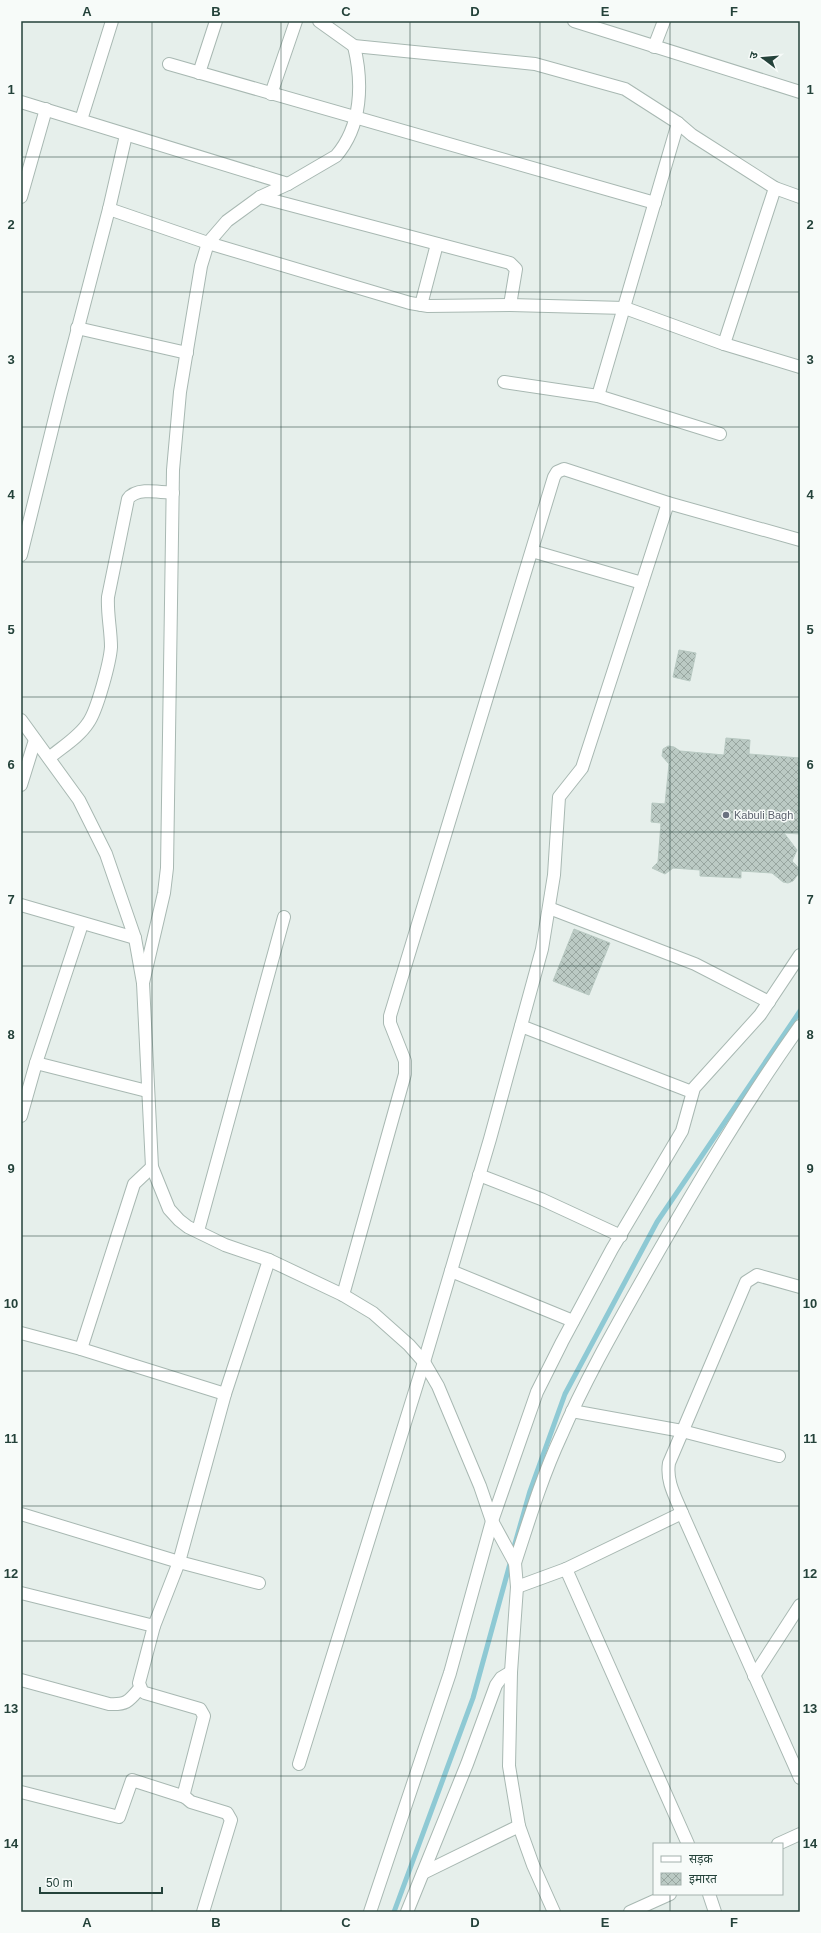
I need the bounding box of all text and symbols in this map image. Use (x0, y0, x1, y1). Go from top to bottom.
text: A (82, 4, 92, 19)
text: B (211, 4, 221, 19)
text: C (341, 4, 351, 19)
text: D (470, 4, 480, 19)
text: E (601, 4, 610, 19)
text: F (730, 4, 738, 19)
north arrow (743, 38, 783, 78)
text: उ (747, 50, 760, 60)
text: 1 (7, 82, 15, 97)
text: 1 (806, 82, 814, 97)
text: 2 (7, 217, 15, 232)
text: 2 (806, 217, 814, 232)
text: 3 (7, 352, 15, 367)
text: 3 (806, 352, 814, 367)
text: 4 (7, 487, 15, 502)
text: 4 (806, 487, 814, 502)
text: 5 (7, 622, 15, 637)
text: 5 (806, 622, 814, 637)
text: 6 (7, 757, 15, 772)
text: 6 (806, 757, 814, 772)
place label: Kabuli Bagh (734, 809, 793, 821)
marker: Kabuli Bagh (721, 810, 731, 820)
text: 7 (7, 892, 15, 907)
text: 7 (806, 892, 814, 907)
text: 8 (7, 1027, 15, 1042)
text: 8 (806, 1027, 814, 1042)
text: 9 (7, 1161, 15, 1176)
text: 9 (806, 1161, 814, 1176)
text: 10 (4, 1296, 18, 1311)
text: 10 (803, 1296, 817, 1311)
text: 11 (4, 1431, 18, 1446)
text: 11 (803, 1431, 817, 1446)
text: 12 (4, 1566, 18, 1581)
text: 12 (803, 1566, 817, 1581)
text: 13 (4, 1701, 18, 1716)
text: 13 (803, 1701, 817, 1716)
text: 14 (4, 1836, 19, 1851)
text: 14 (803, 1836, 818, 1851)
legend (653, 1843, 783, 1895)
text: सड़क (689, 1852, 714, 1866)
scale bar (40, 1869, 162, 1895)
text: इमारत (689, 1872, 718, 1886)
text: 50 m (46, 1876, 73, 1890)
text: A (82, 1915, 92, 1930)
text: B (211, 1915, 221, 1930)
text: C (341, 1915, 351, 1930)
text: D (470, 1915, 480, 1930)
text: E (601, 1915, 610, 1930)
text: F (730, 1915, 738, 1930)

